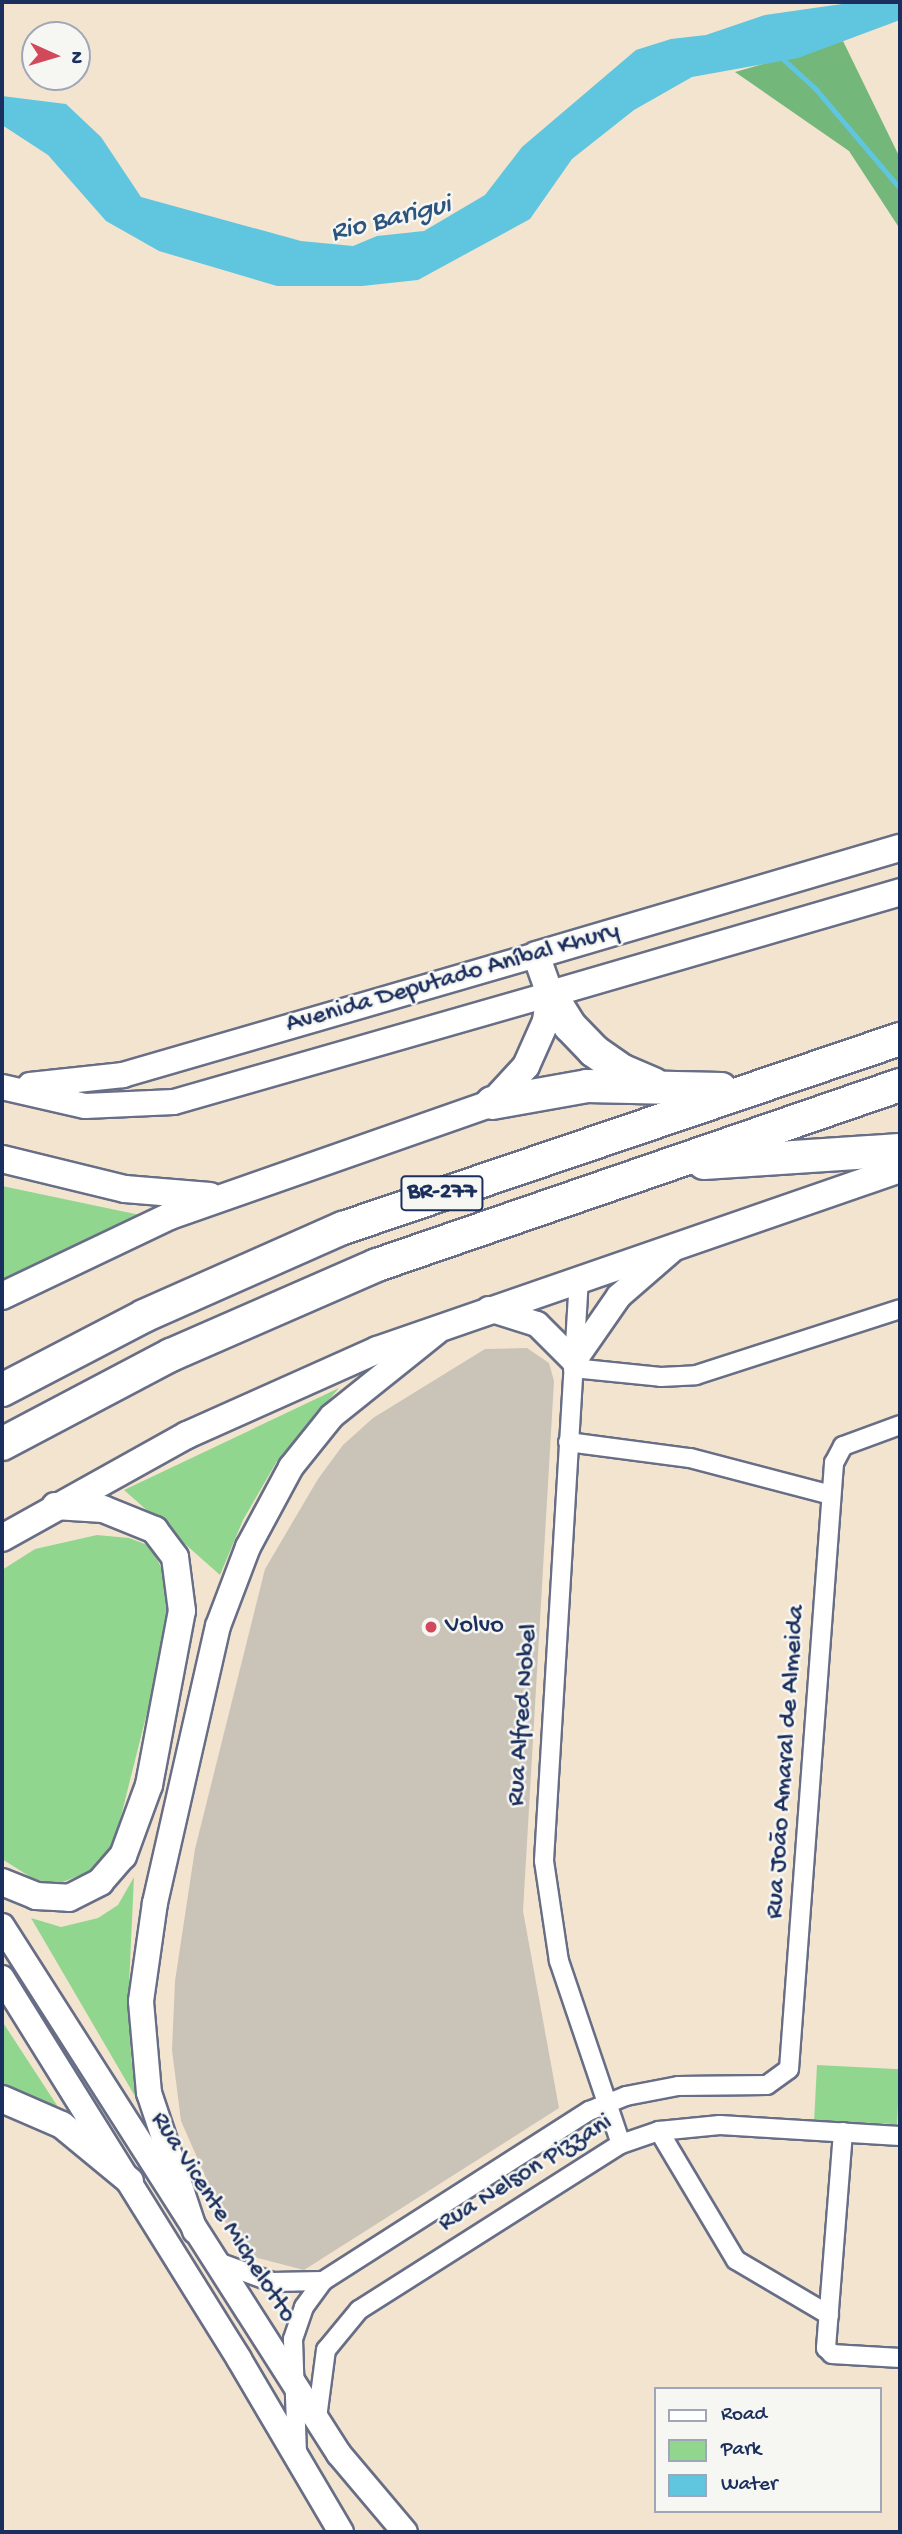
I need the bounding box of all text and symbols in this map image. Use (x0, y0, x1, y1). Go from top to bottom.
north arrow (21, 21, 91, 91)
text: N (64, 50, 87, 64)
water label: Rio Barigui (327, 189, 455, 251)
street label: Avenida Deputado Aníbal Khury (283, 916, 623, 1042)
road number: BR-277 (400, 1172, 484, 1213)
street label: Rua João Amaral de Almeida (760, 1604, 814, 1920)
place label: Volvo (445, 1611, 504, 1643)
marker: Volvo (423, 1619, 439, 1635)
street label: Rua Alfred Nobel (502, 1623, 546, 1807)
street label: Rua Vicente Michelotto (142, 2107, 302, 2329)
street label: Rua Nelson Pizzani (433, 2108, 619, 2240)
legend (654, 2387, 881, 2513)
text: Road (721, 2403, 767, 2428)
text: Park (721, 2438, 761, 2463)
text: Water (721, 2473, 777, 2498)

